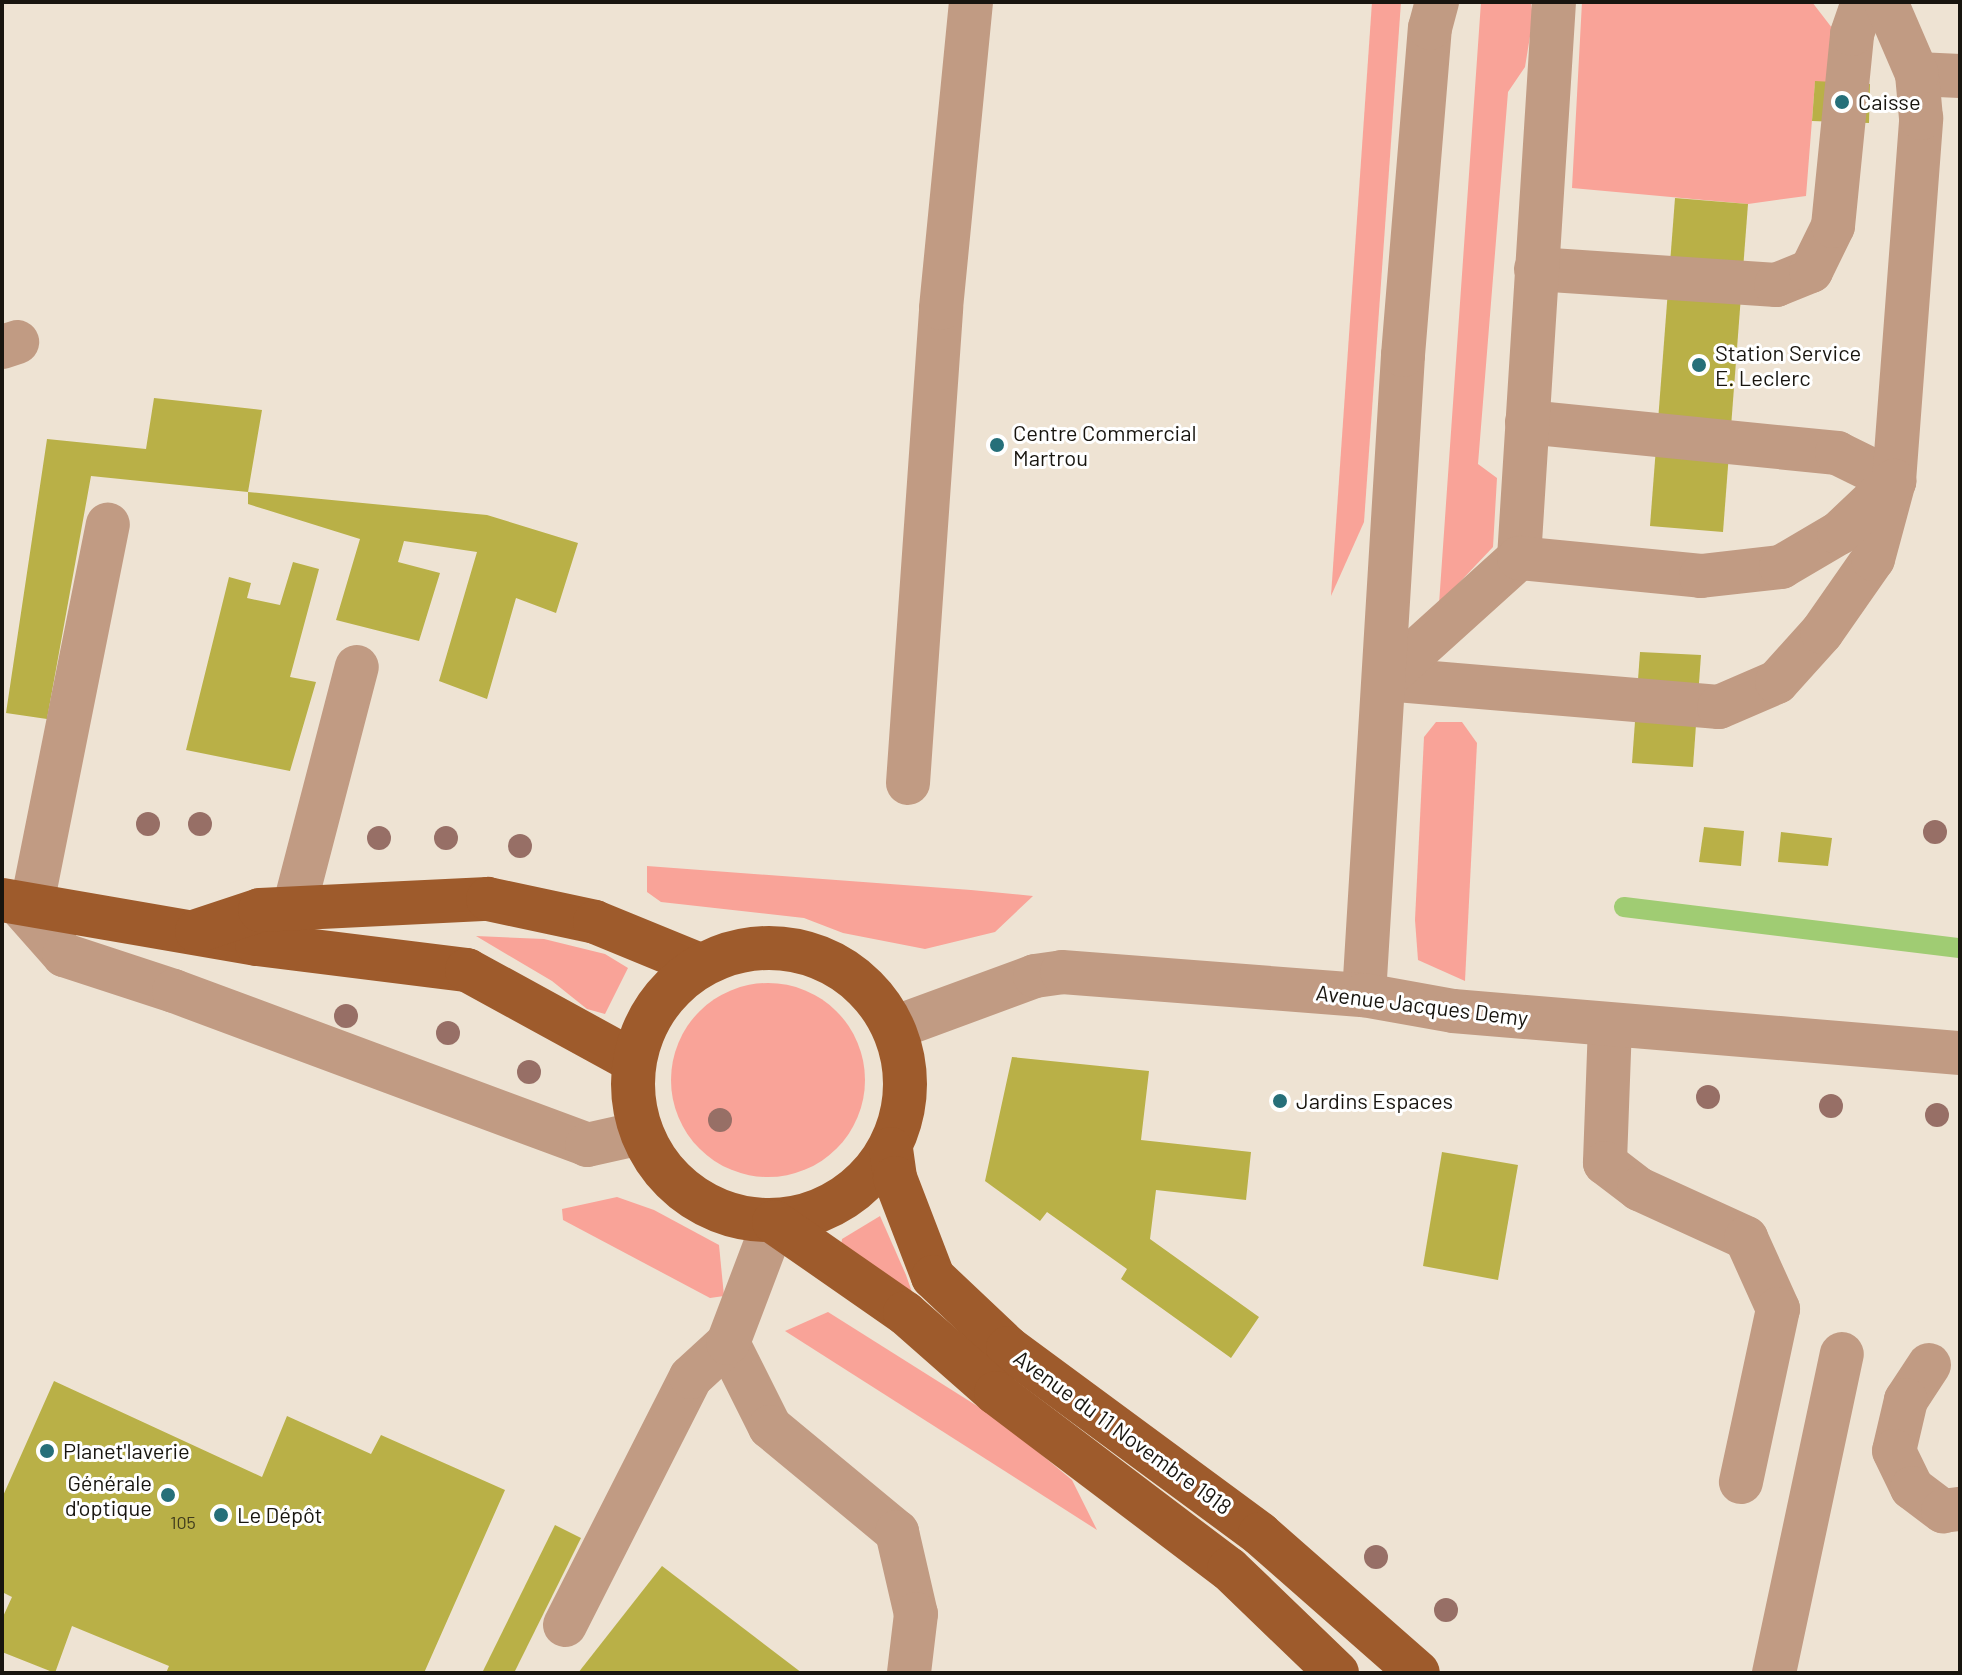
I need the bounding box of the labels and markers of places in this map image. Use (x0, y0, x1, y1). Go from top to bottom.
place label: Caisse (1858, 89, 1921, 115)
marker: Caisse (1833, 93, 1851, 111)
place label: Station Service E. Leclerc (1715, 339, 1861, 390)
marker: Station Service E. Leclerc (1690, 356, 1708, 374)
place label: Centre Commercial Martrou (1013, 419, 1196, 470)
marker: Centre Commercial Martrou (988, 436, 1006, 454)
place label: Jardins Espaces (1296, 1088, 1453, 1114)
marker: Jardins Espaces (1271, 1092, 1289, 1110)
place label: Planet'laverie (63, 1438, 190, 1464)
marker: Planet'laverie (38, 1442, 56, 1460)
place label: Générale d'optique (65, 1469, 152, 1520)
marker: Générale d'optique (159, 1486, 177, 1504)
place label: Le Dépôt (237, 1502, 323, 1528)
marker: Le Dépôt (212, 1506, 230, 1524)

